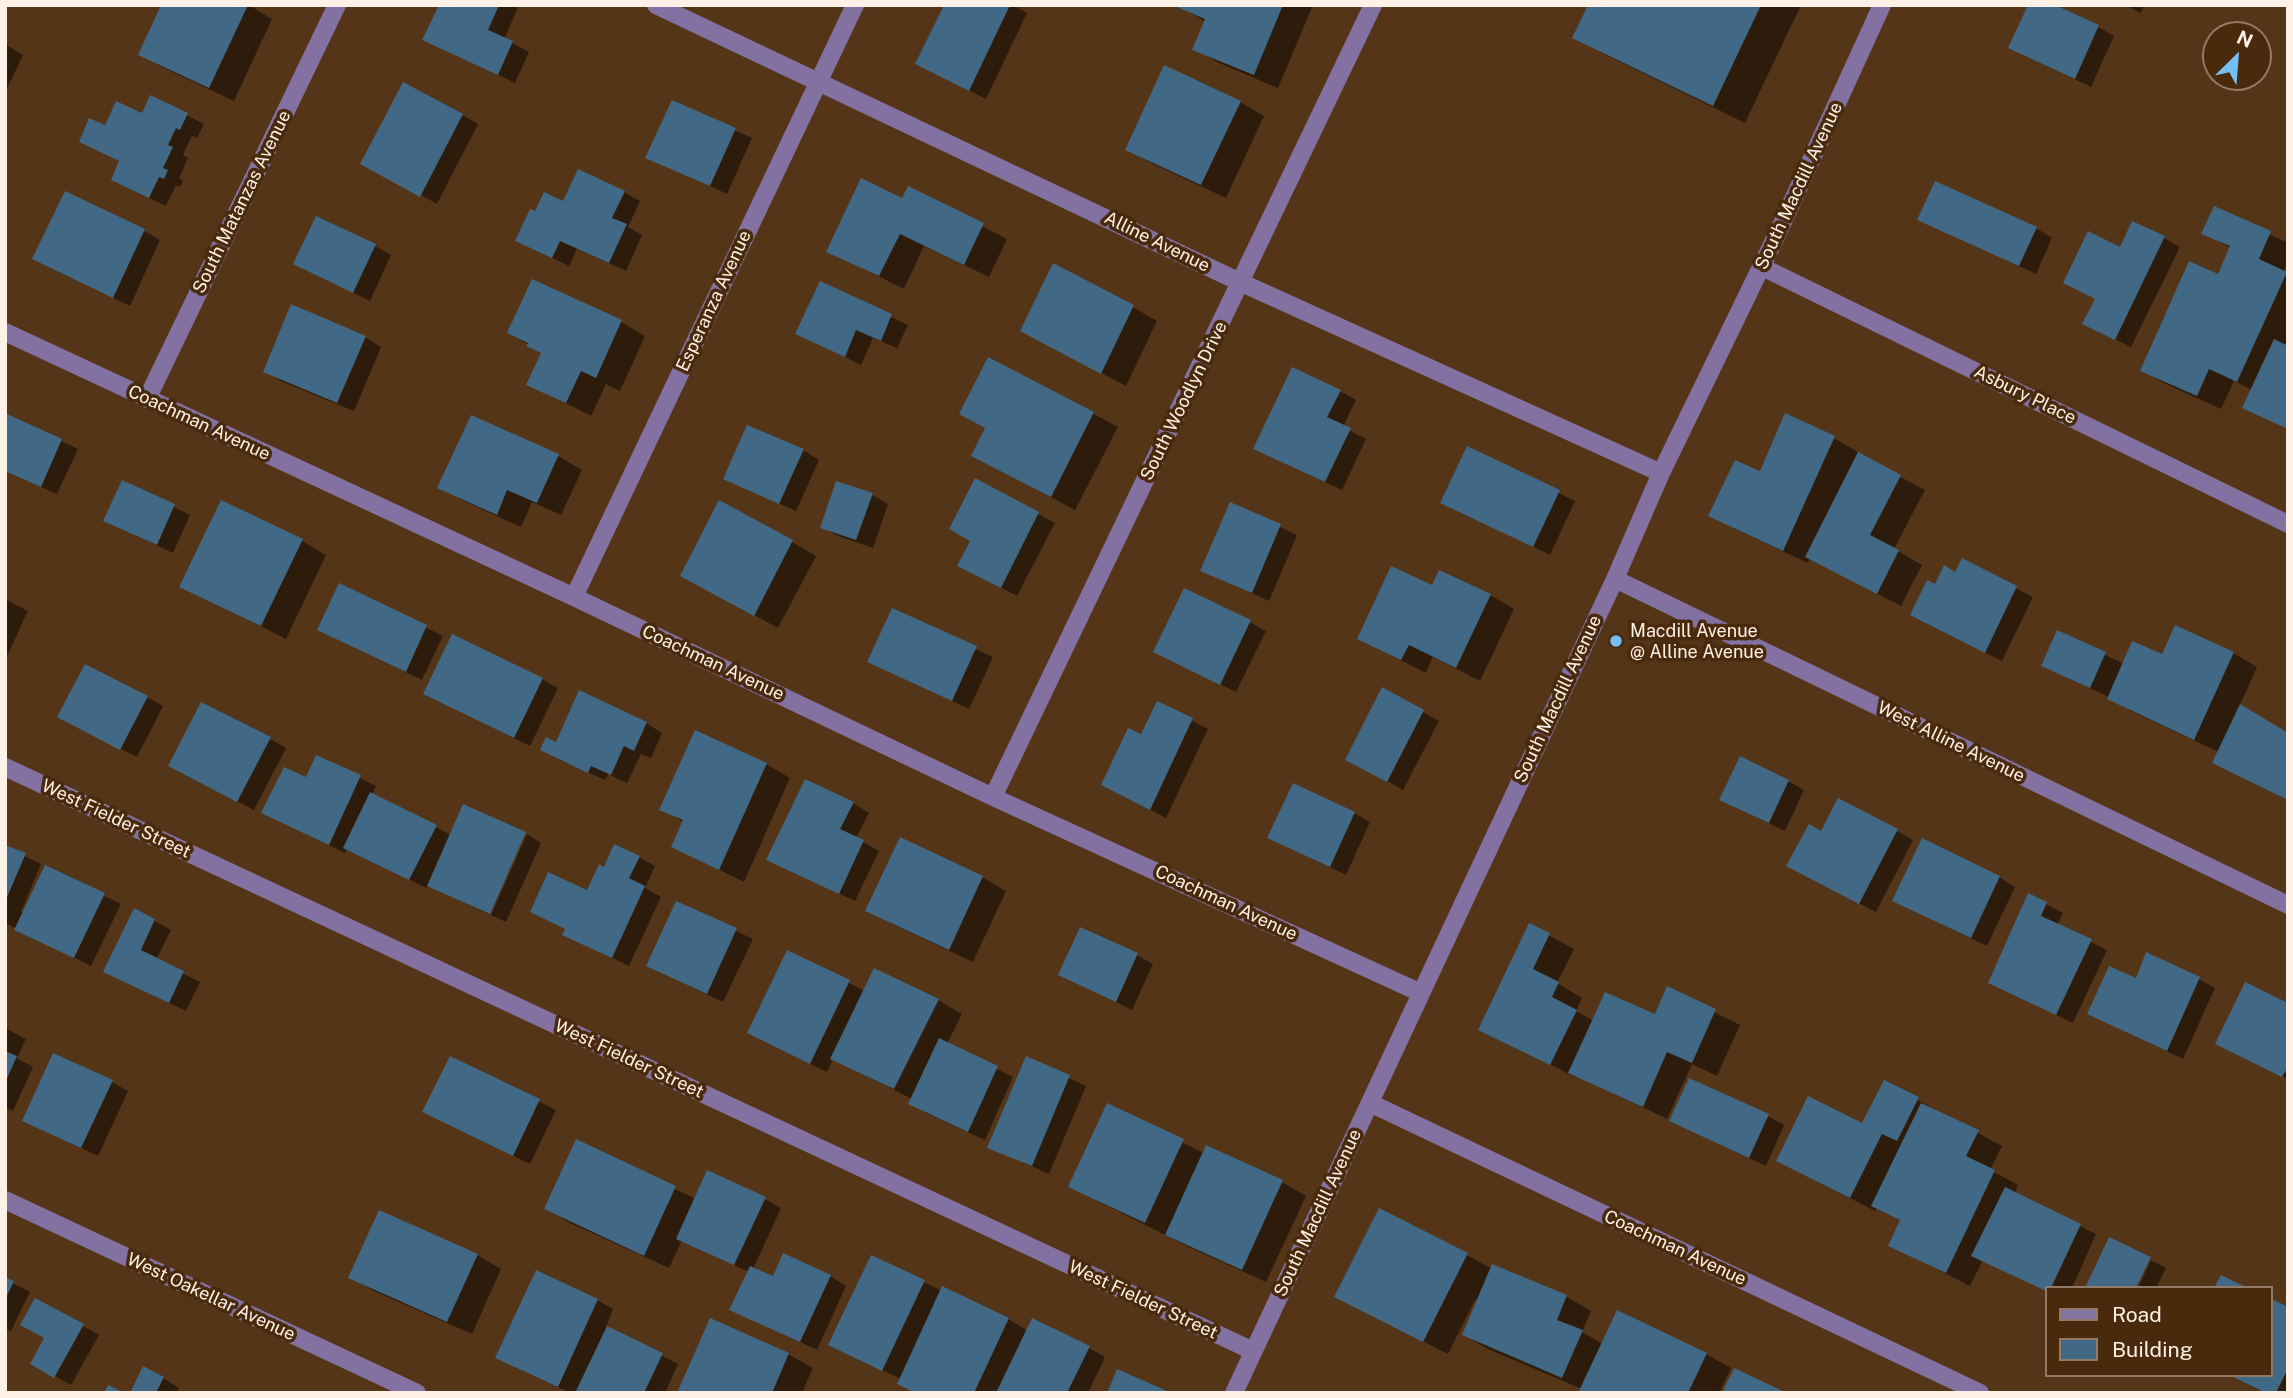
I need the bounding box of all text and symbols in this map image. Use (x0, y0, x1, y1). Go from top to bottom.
north arrow (2202, 21, 2272, 91)
text: N (2234, 26, 2256, 52)
street label: South Macdill Avenue (1751, 99, 1847, 273)
street label: South Matanzas Avenue (188, 107, 296, 297)
street label: Alline Avenue (1101, 207, 1213, 277)
street label: Esperanza Avenue (672, 227, 756, 375)
street label: South Woodlyn Drive (1136, 318, 1232, 484)
street label: Asbury Place (1970, 361, 2080, 429)
street label: Coachman Avenue (124, 381, 274, 465)
street label: South Macdill Avenue (1510, 612, 1606, 786)
place label: Macdill Avenue @ Alline Avenue (1630, 620, 1764, 662)
street label: Coachman Avenue (638, 621, 788, 705)
marker: Macdill Avenue @ Alline Avenue (1608, 633, 1624, 649)
street label: West Alline Avenue (1874, 697, 2028, 787)
street label: West Fielder Street (38, 775, 194, 863)
street label: Coachman Avenue (1151, 861, 1301, 945)
street label: West Fielder Street (551, 1015, 707, 1103)
street label: South Macdill Avenue (1270, 1126, 1366, 1300)
street label: Coachman Avenue (1600, 1206, 1750, 1290)
street label: West Oakellar Avenue (123, 1248, 299, 1346)
street label: West Fielder Street (1065, 1256, 1221, 1344)
legend (2044, 1286, 2272, 1377)
text: Road (2112, 1302, 2162, 1327)
text: Building (2112, 1337, 2193, 1362)

